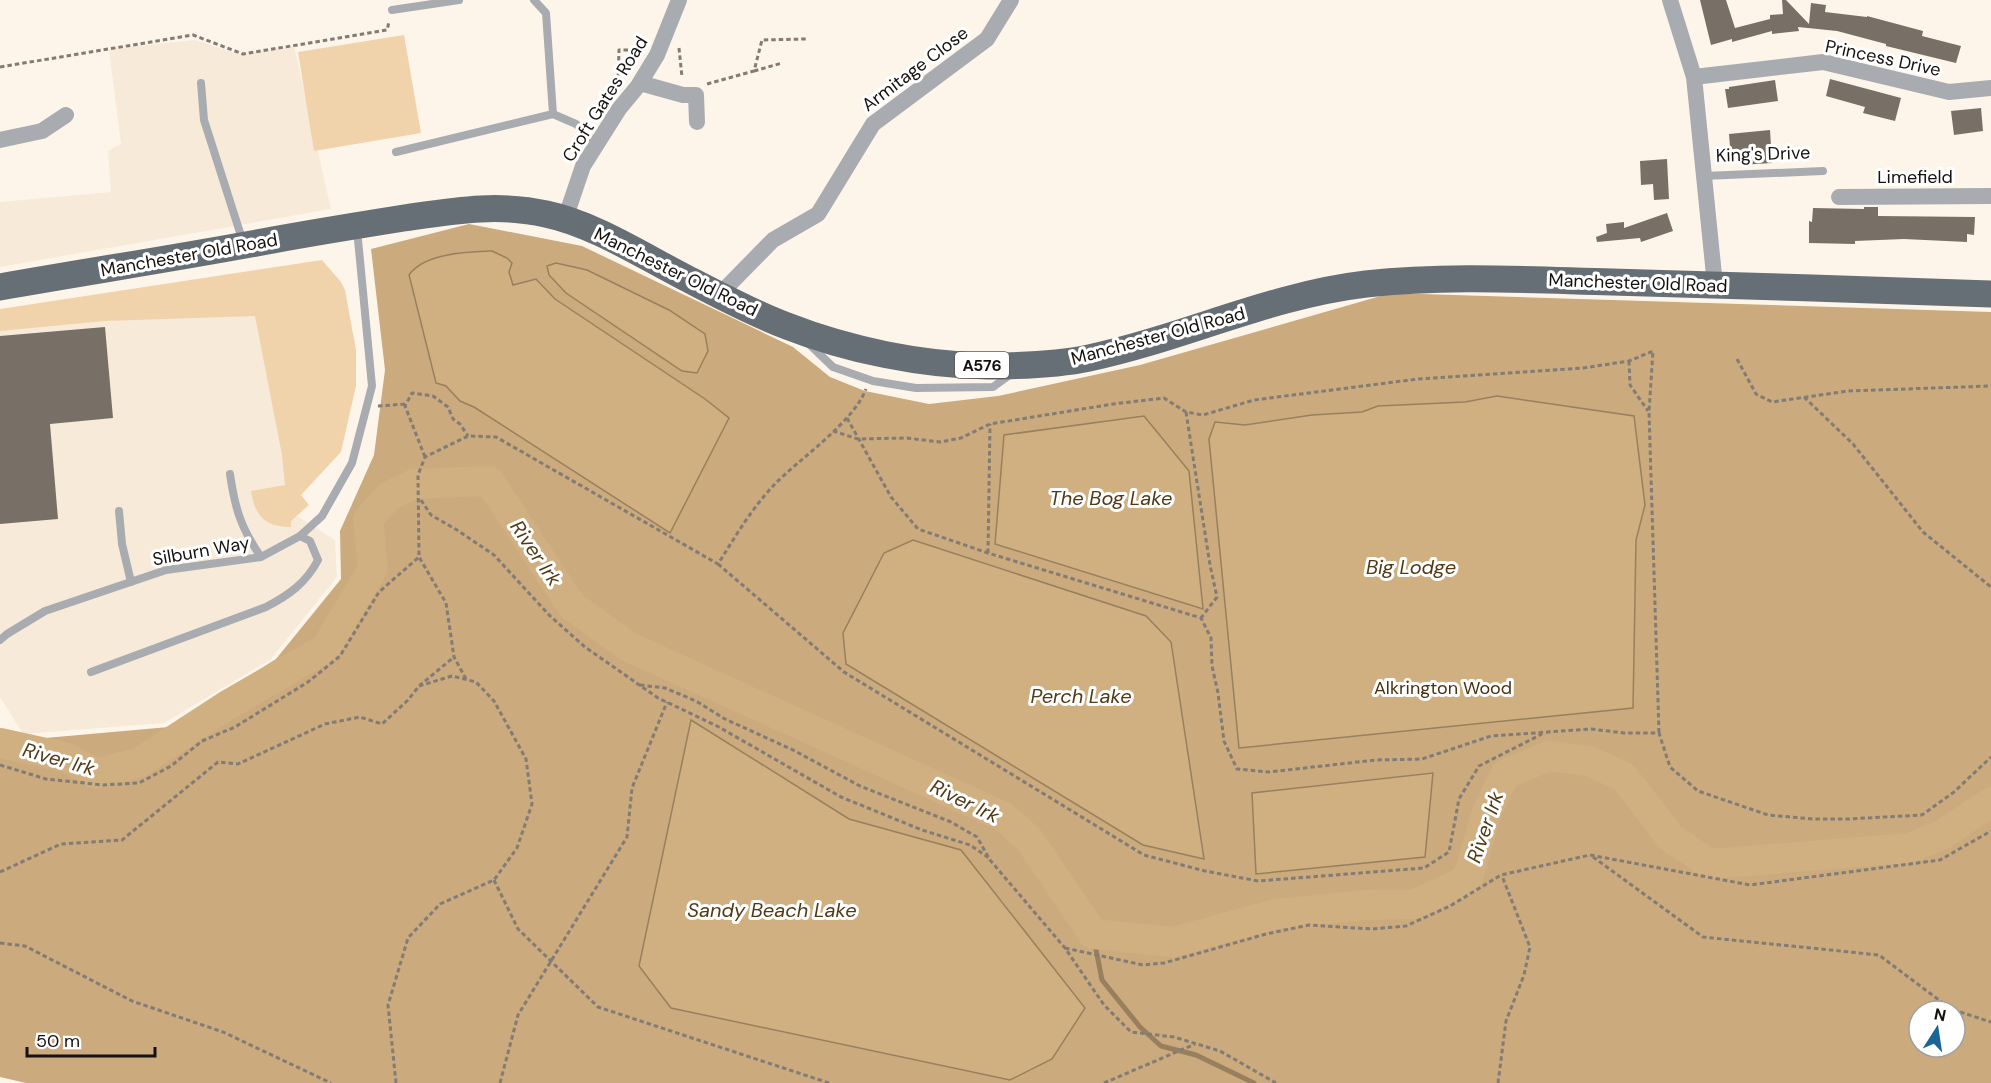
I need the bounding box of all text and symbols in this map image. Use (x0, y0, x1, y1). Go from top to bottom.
street label: Armitage Close (857, 21, 973, 117)
street label: Croft Gates Road (557, 32, 653, 166)
street label: Princess Drive (1823, 34, 1943, 82)
street label: King's Drive (1715, 140, 1811, 168)
street label: Limefield (1877, 165, 1953, 189)
street label: Manchester Old Road (590, 222, 762, 322)
street label: Manchester Old Road (99, 228, 279, 282)
street label: Manchester Old Road (1548, 268, 1728, 298)
street label: Manchester Old Road (1068, 301, 1248, 371)
road number: A576 (955, 352, 1009, 378)
water label: The Bog Lake (1050, 485, 1172, 511)
water label: River Irk (505, 515, 568, 592)
street label: Silburn Way (151, 531, 251, 571)
water label: Big Lodge (1366, 554, 1456, 580)
park label: Alkrington Wood (1374, 676, 1512, 700)
water label: Perch Lake (1030, 683, 1132, 709)
water label: River Irk (20, 736, 99, 782)
water label: River Irk (926, 773, 1005, 829)
water label: River Irk (1461, 787, 1510, 866)
water label: Sandy Beach Lake (687, 897, 857, 923)
north arrow (1907, 999, 1967, 1059)
text: N (1932, 1003, 1948, 1026)
scale bar (27, 1020, 154, 1058)
text: 50 m (36, 1029, 80, 1053)

